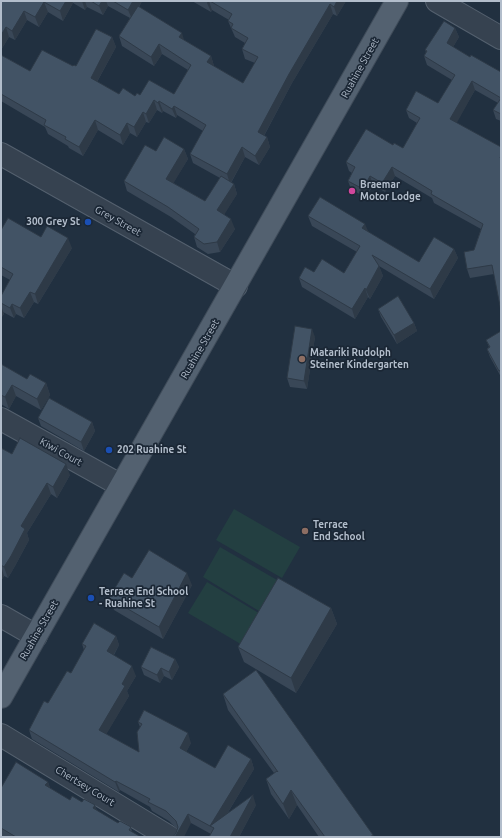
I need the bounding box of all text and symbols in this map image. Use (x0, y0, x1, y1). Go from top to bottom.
street label: Ruahine Street (339, 36, 381, 100)
place label: Braemar Motor Lodge (360, 179, 421, 202)
marker: Braemar Motor Lodge (347, 186, 357, 196)
street label: Grey Street (93, 203, 143, 239)
place label: 300 Grey St (26, 216, 80, 228)
marker: 300 Grey St (83, 217, 93, 227)
street label: Ruahine Street (178, 317, 222, 381)
place label: Matariki Rudolph Steiner Kindergarten (310, 347, 409, 370)
marker: Matariki Rudolph Steiner Kindergarten (297, 354, 307, 364)
street label: Kiwi Court (38, 435, 84, 469)
place label: 202 Ruahine St (117, 444, 187, 456)
marker: 202 Ruahine St (104, 445, 114, 455)
place label: Terrace End School (313, 519, 365, 542)
marker: Terrace End School (300, 526, 310, 536)
place label: Terrace End School - Ruahine St (99, 586, 188, 610)
marker: Terrace End School - Ruahine St (86, 593, 96, 603)
street label: Ruahine Street (17, 598, 61, 662)
street label: Chertsey Court (53, 763, 117, 809)

